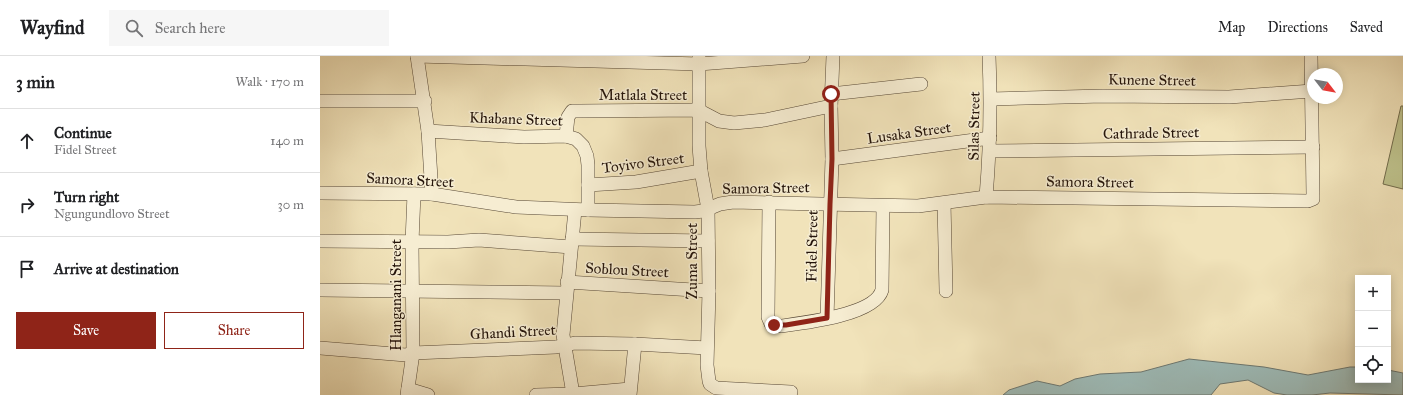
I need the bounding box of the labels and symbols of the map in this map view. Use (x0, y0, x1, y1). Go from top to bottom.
north arrow (1307, 68, 1343, 104)
street label: Kunene Street (1108, 70, 1197, 90)
route start (822, 85, 840, 103)
street label: Matlala Street (599, 86, 688, 104)
street label: Silas Street (964, 91, 984, 161)
street label: Khabane Street (469, 108, 564, 130)
street label: Lusaka Street (866, 118, 953, 148)
street label: Cathrade Street (1103, 123, 1200, 143)
street label: Toyivo Street (601, 149, 686, 177)
street label: Samora Street (366, 169, 455, 191)
street label: Samora Street (1046, 172, 1135, 192)
street label: Samora Street (722, 178, 811, 198)
street label: Fidel Street (802, 209, 822, 282)
street label: Zuma Street (683, 222, 701, 299)
street label: Hlanganani Street (387, 238, 405, 351)
street label: Soblou Street (585, 259, 670, 281)
route end (765, 316, 783, 334)
street label: Ghandi Street (470, 321, 557, 343)

